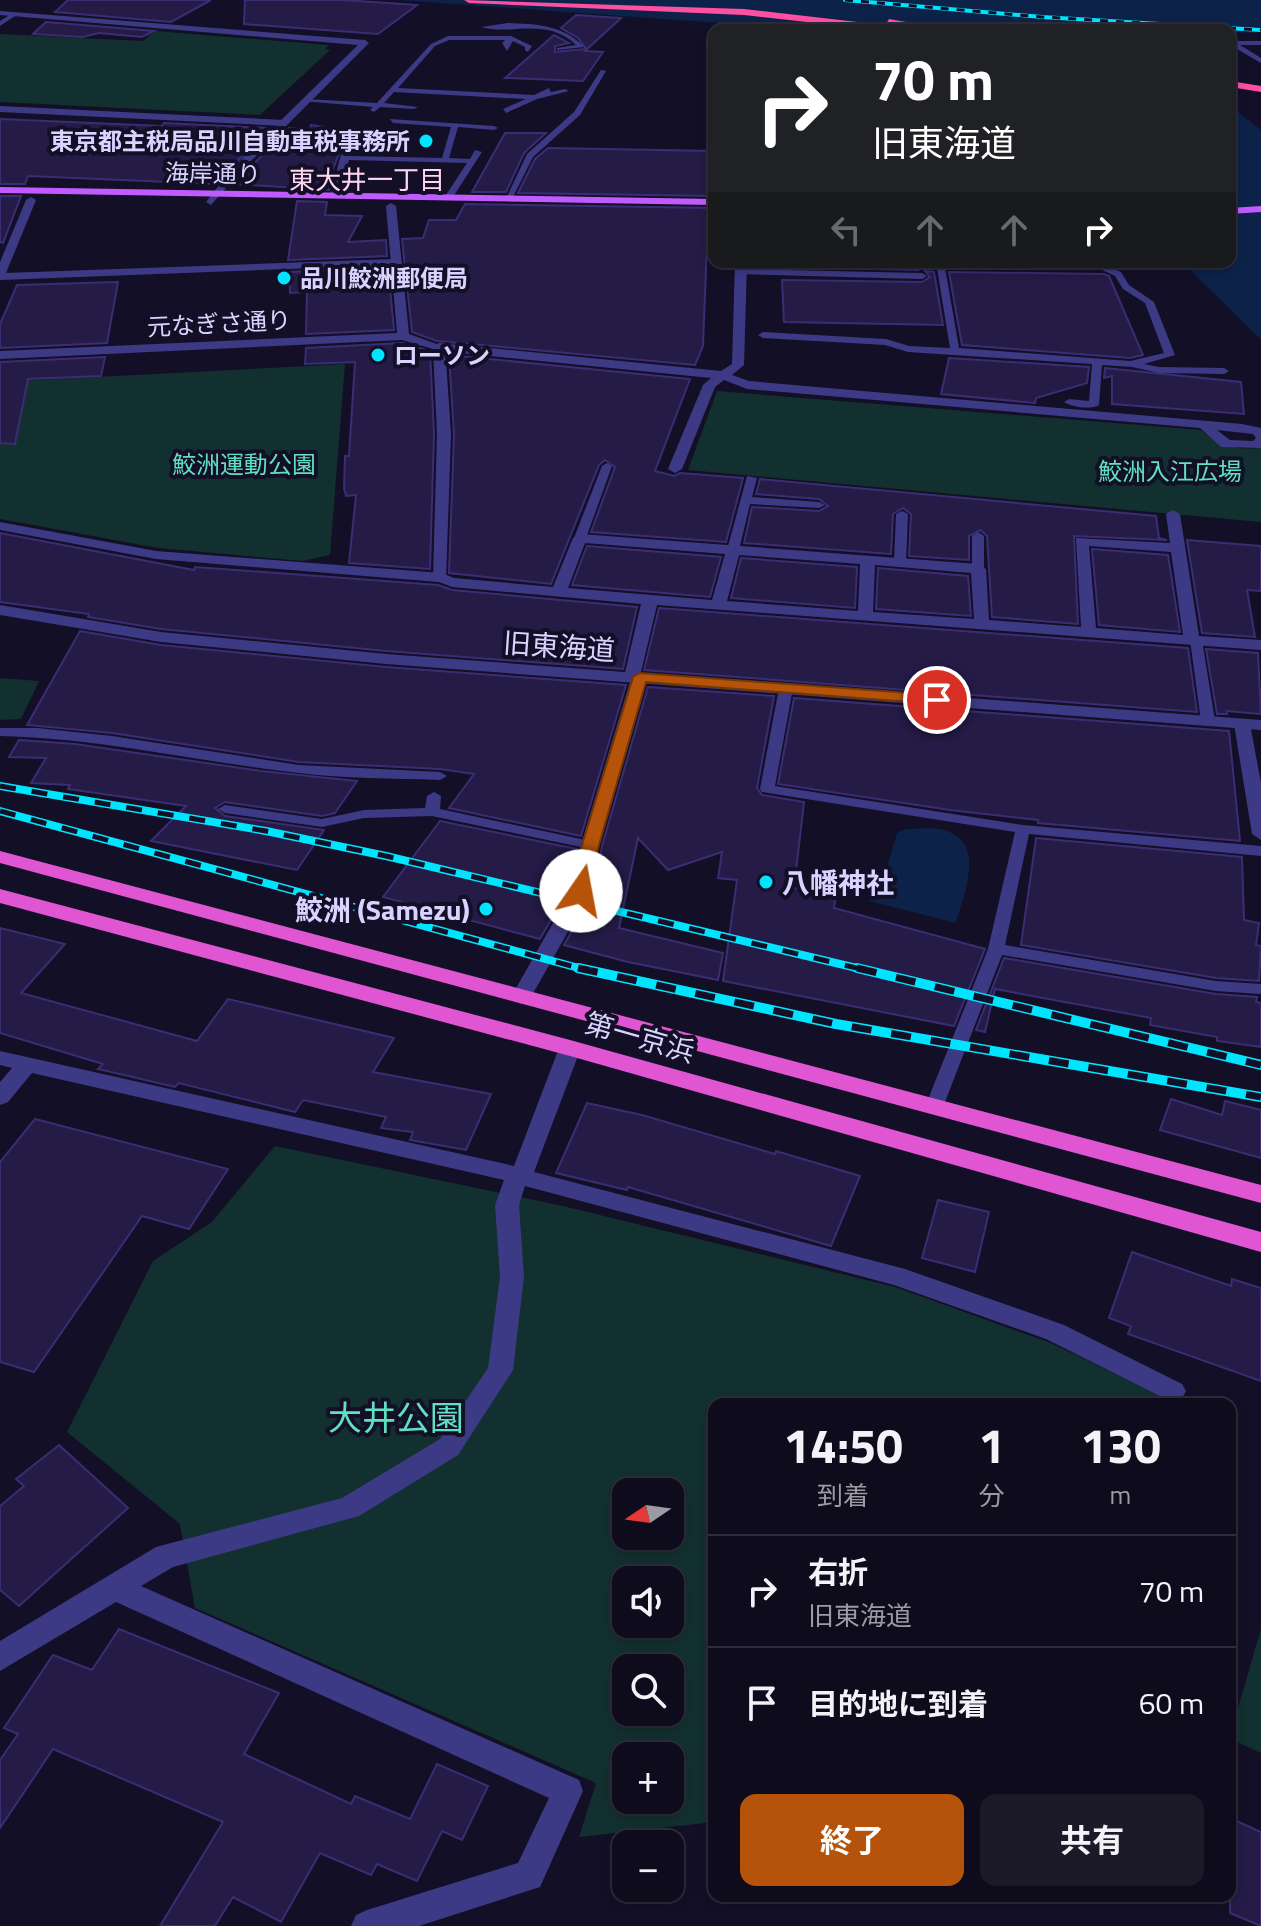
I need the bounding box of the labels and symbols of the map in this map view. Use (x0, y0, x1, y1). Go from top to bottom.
place label: 東京都主税局品川自動車税事務所 (50, 123, 410, 159)
marker: 東京都主税局品川自動車税事務所 (417, 132, 435, 150)
street label: 海岸通り (165, 154, 261, 192)
district label: 東大井一丁目 (289, 160, 445, 199)
place label: 品川鮫洲郵便局 (300, 260, 468, 296)
marker: 品川鮫洲郵便局 (275, 269, 293, 287)
street label: 元なぎさ通り (146, 301, 292, 345)
place label: ローソン (394, 337, 490, 373)
marker: ローソン (369, 346, 387, 364)
park label: 鮫洲運動公園 (172, 446, 316, 482)
park label: 鮫洲入江広場 (1098, 453, 1242, 489)
street label: 旧東海道 (502, 621, 616, 671)
pin (903, 666, 971, 734)
position arrow (539, 849, 623, 933)
place label: 八幡神社 (782, 861, 894, 904)
marker: 八幡神社 (757, 873, 775, 891)
place label: 鮫洲 (Samezu) (295, 888, 470, 931)
marker: 鮫洲 (Samezu) (477, 900, 495, 918)
street label: 第一京浜 (580, 1001, 700, 1073)
park label: 大井公園 (328, 1391, 464, 1443)
north arrow (612, 1478, 684, 1550)

